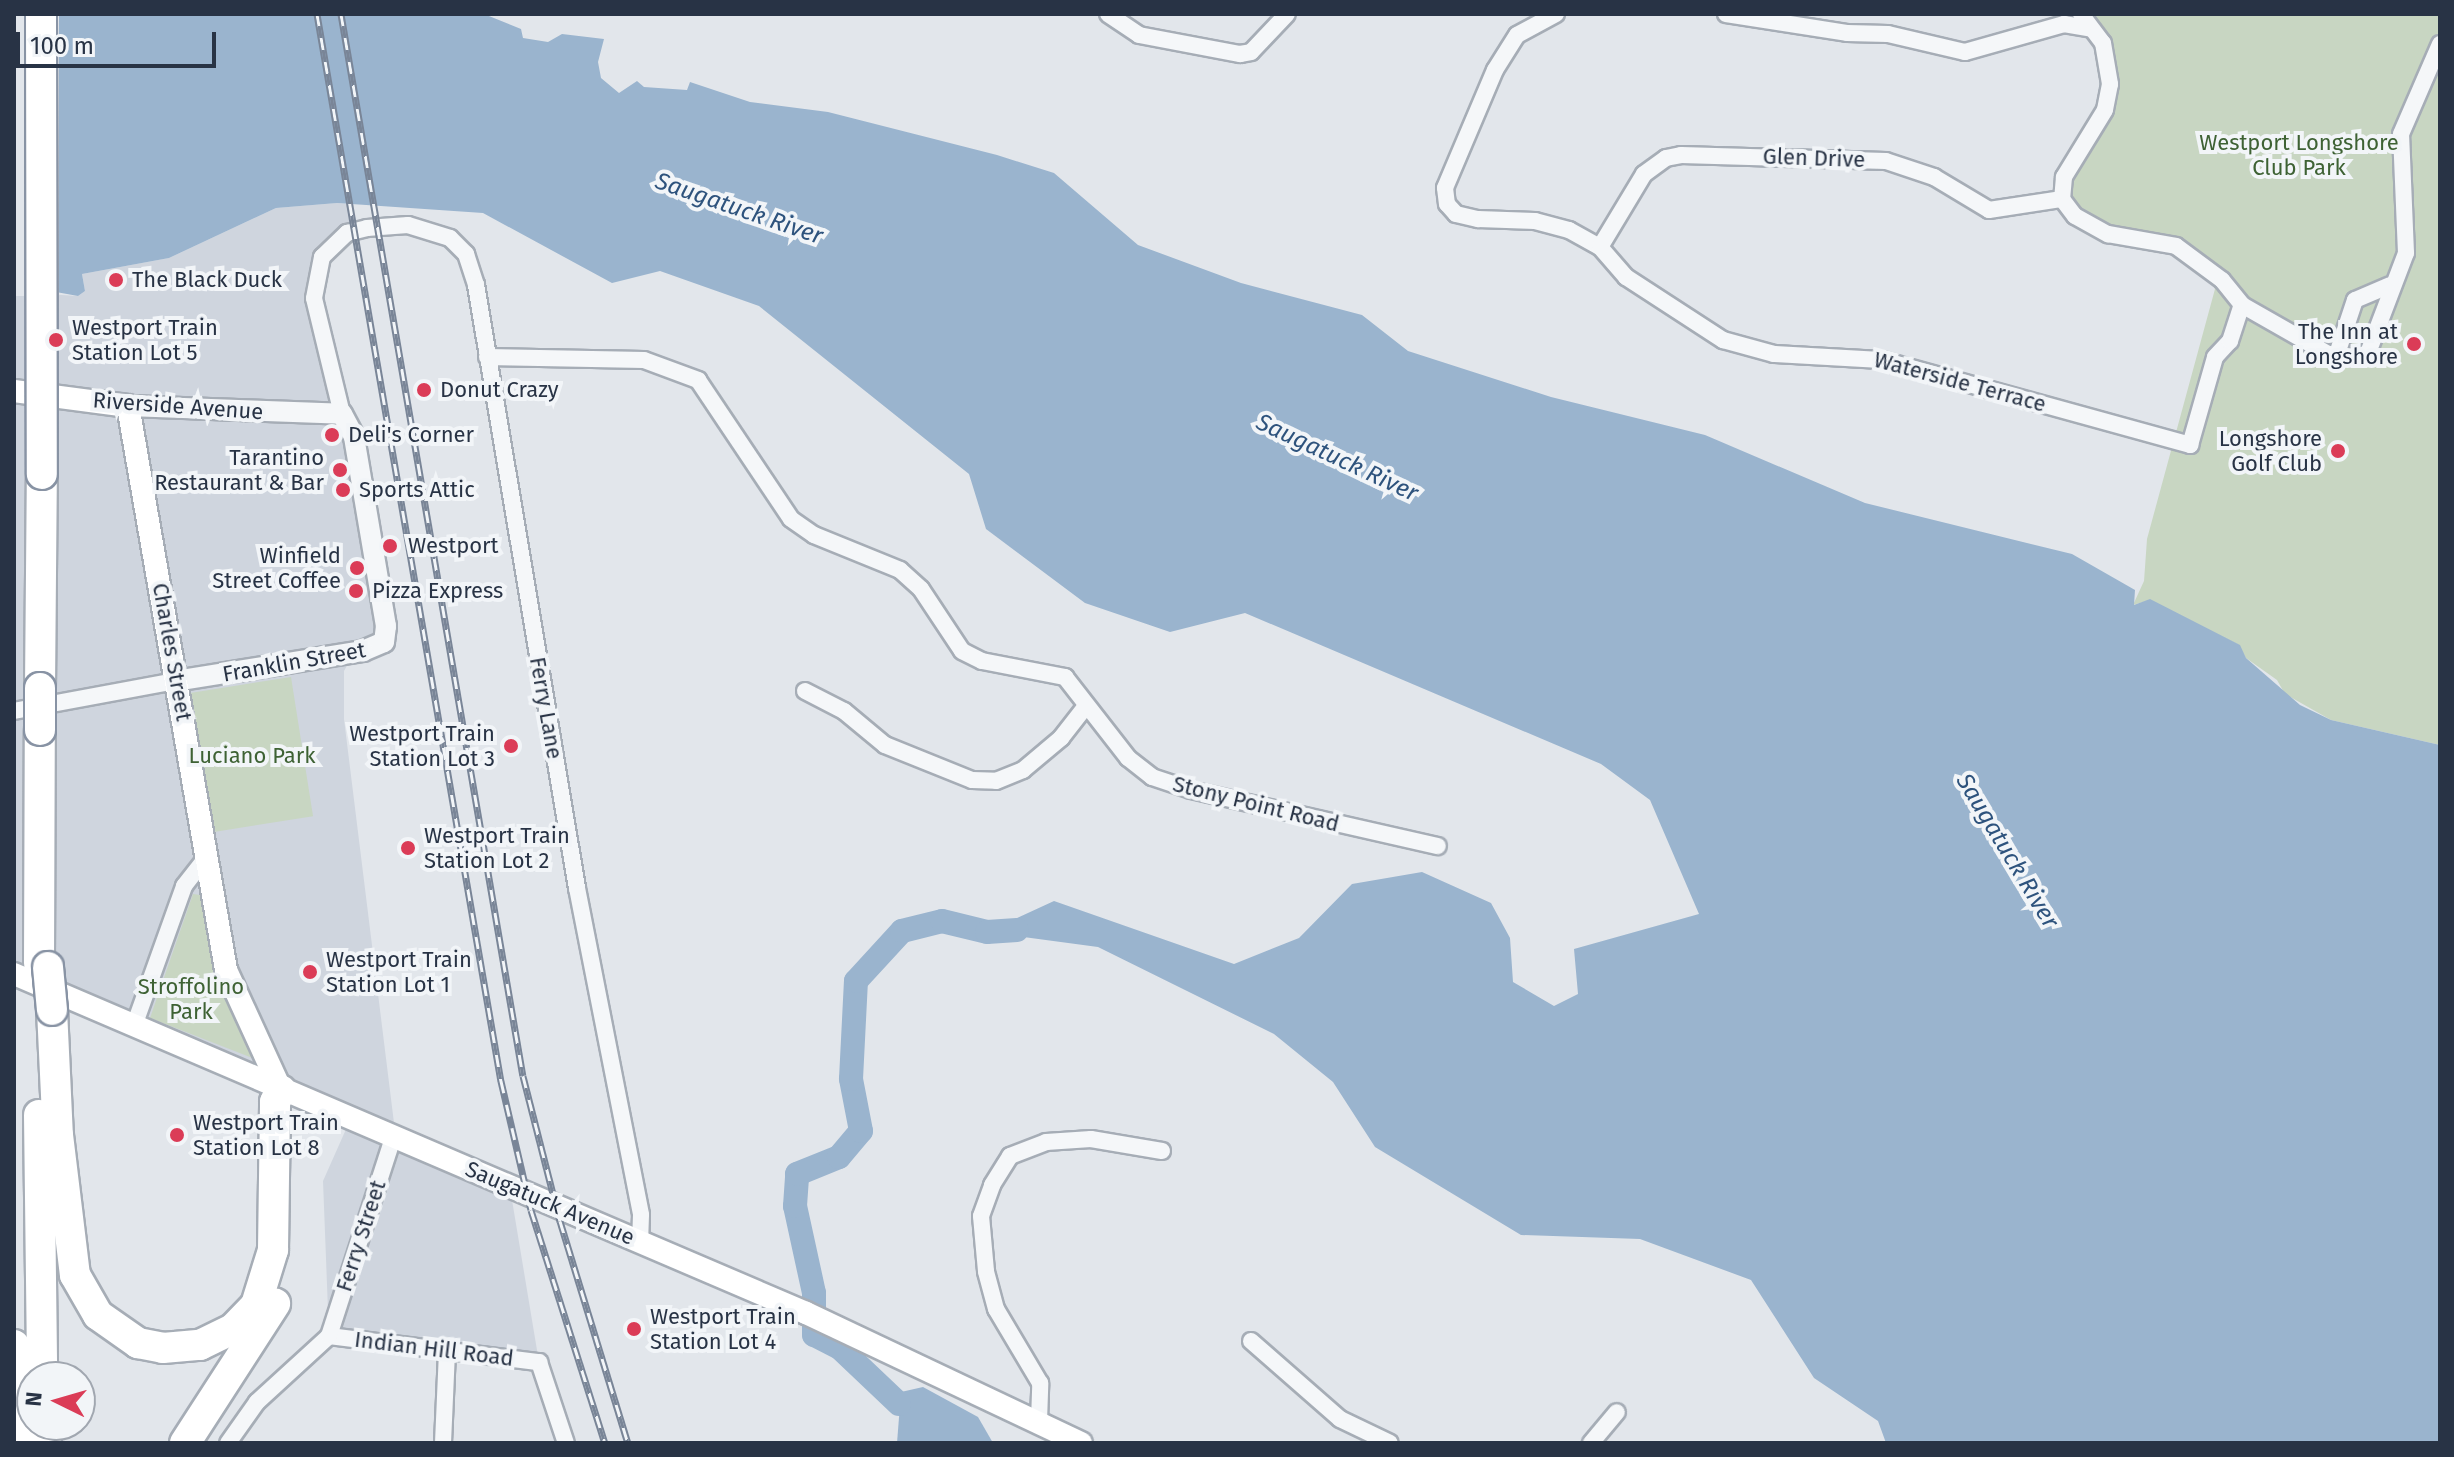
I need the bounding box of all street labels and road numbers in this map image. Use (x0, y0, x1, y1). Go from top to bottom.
street label: Glen Drive (1762, 143, 1866, 173)
street label: Waterside Terrace (1871, 346, 2049, 418)
street label: Riverside Avenue (92, 387, 264, 425)
street label: Charles Street (147, 581, 197, 723)
street label: Franklin Street (220, 636, 368, 688)
street label: Ferry Lane (524, 655, 568, 761)
street label: Stony Point Road (1170, 771, 1342, 837)
street label: Saugatuck Avenue (461, 1155, 639, 1251)
street label: Ferry Street (331, 1177, 391, 1295)
street label: Indian Hill Road (353, 1326, 515, 1372)

